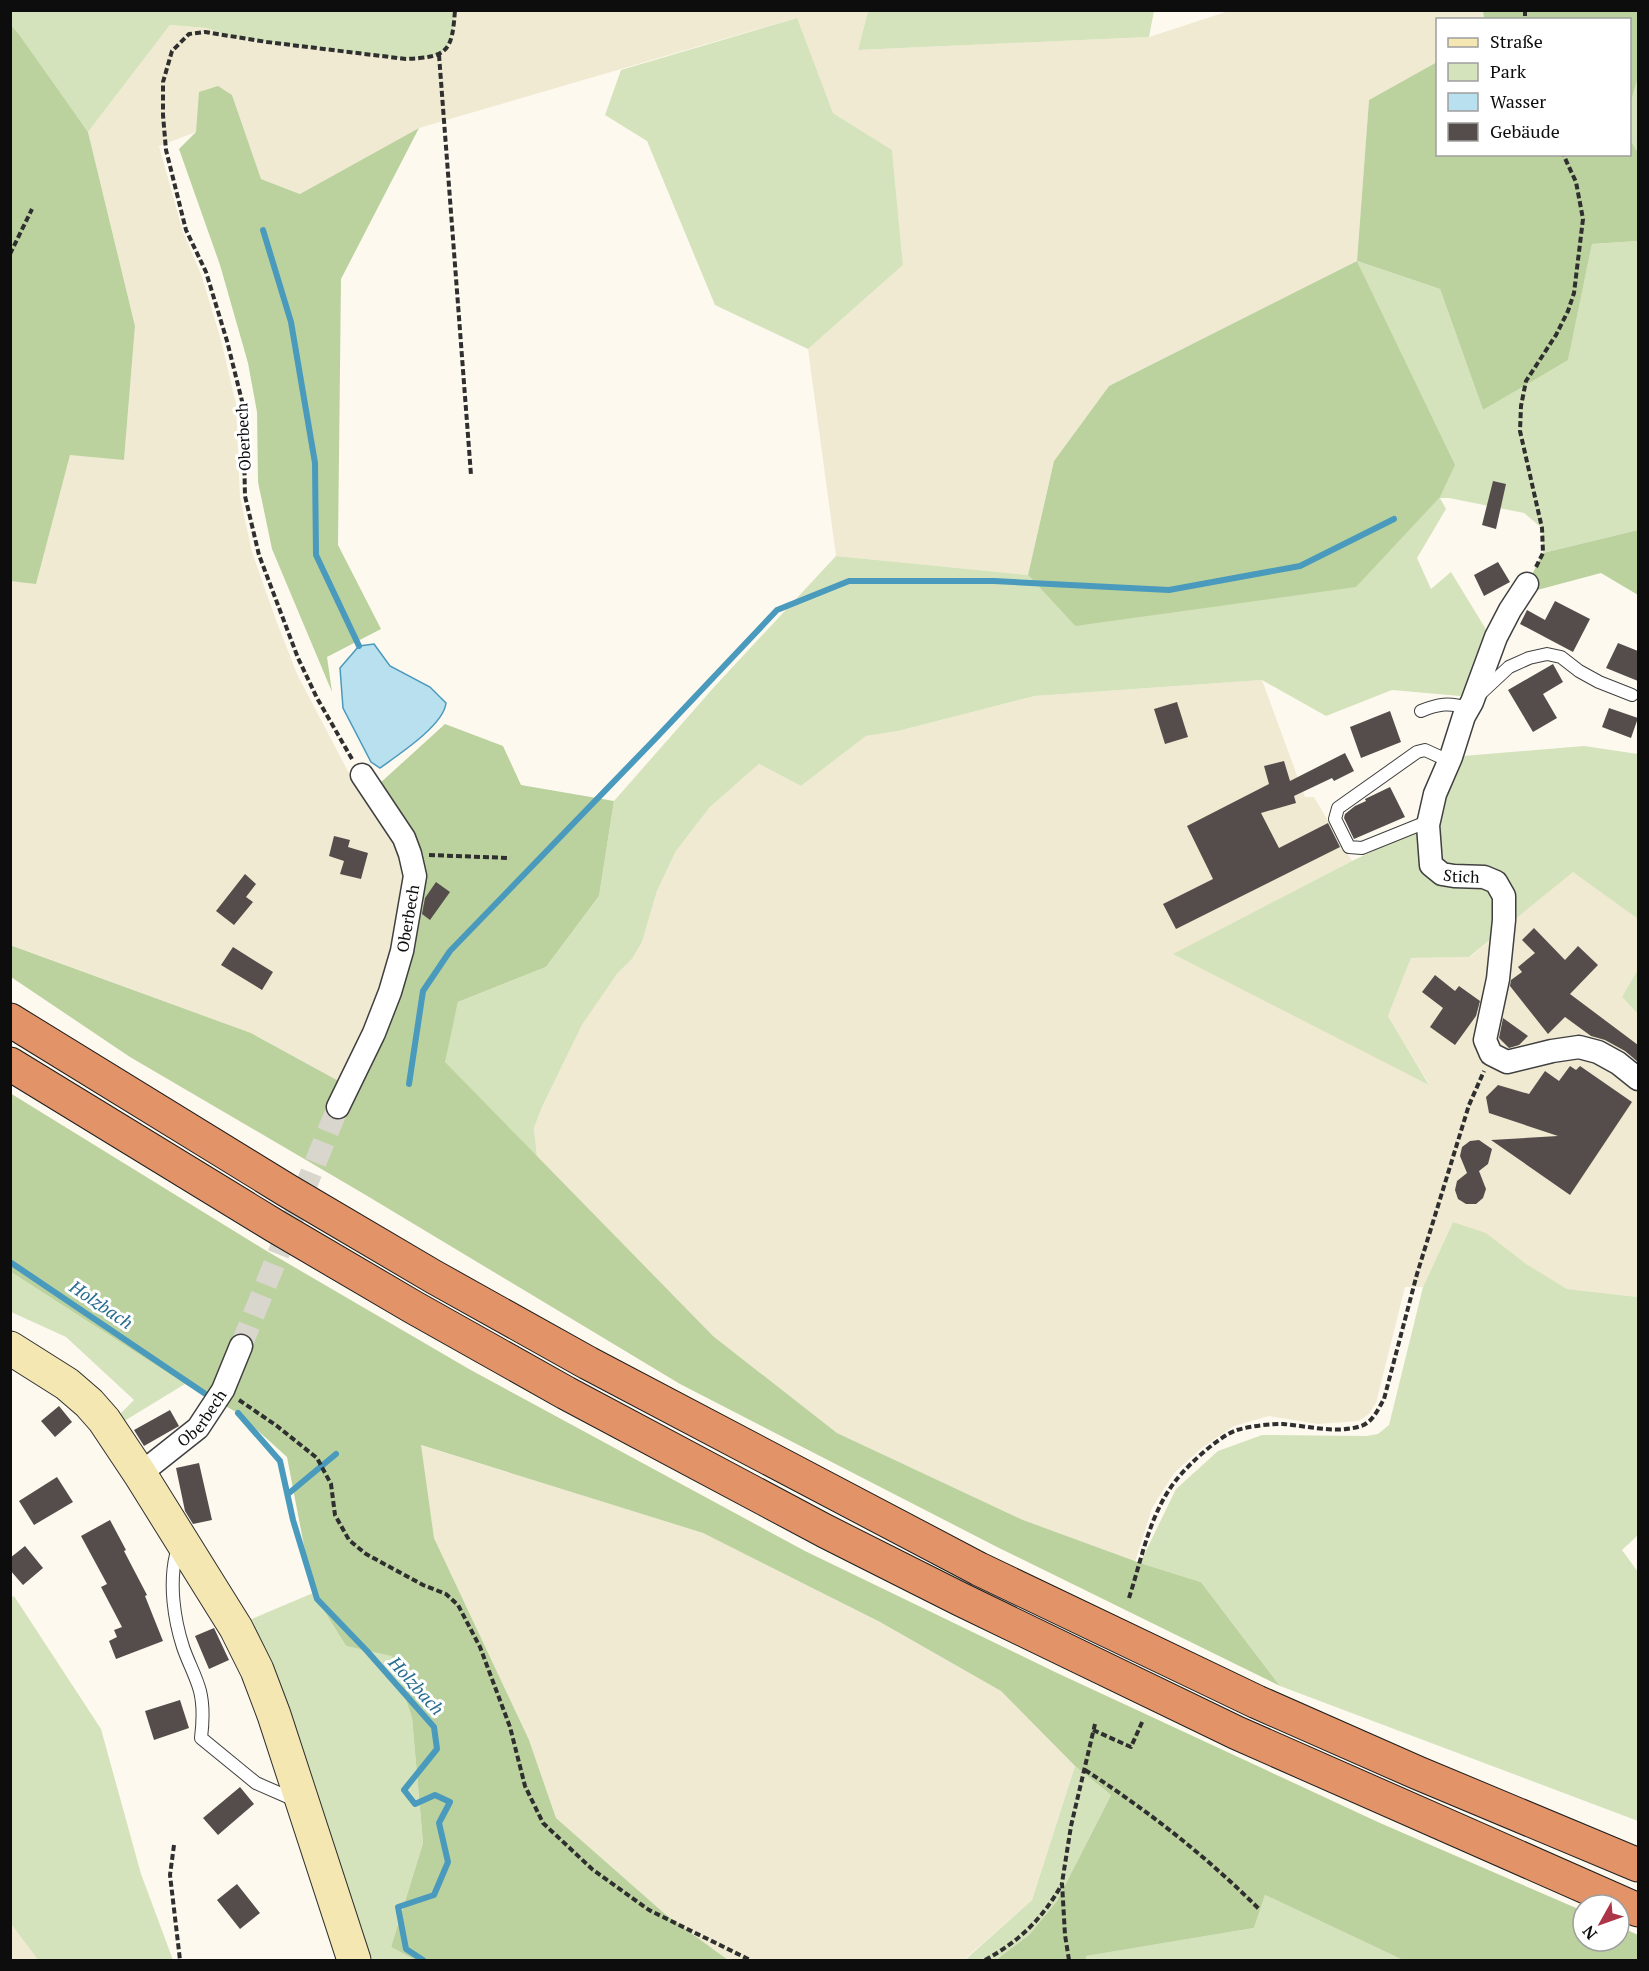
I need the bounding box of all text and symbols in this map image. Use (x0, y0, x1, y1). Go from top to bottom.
legend (1436, 18, 1631, 156)
text: Straße (1490, 29, 1543, 53)
text: Park (1490, 59, 1527, 83)
text: Wasser (1490, 89, 1546, 113)
text: Gebäude (1490, 119, 1560, 143)
street label: Oberbech (230, 402, 256, 472)
street label: Stich (1442, 863, 1481, 888)
street label: Oberbech (391, 882, 424, 954)
water label: Holzbach (64, 1274, 138, 1334)
street label: Oberbech (172, 1385, 232, 1452)
water label: Holzbach (383, 1650, 450, 1720)
north arrow (1571, 1893, 1631, 1953)
text: N (1577, 1921, 1602, 1944)

